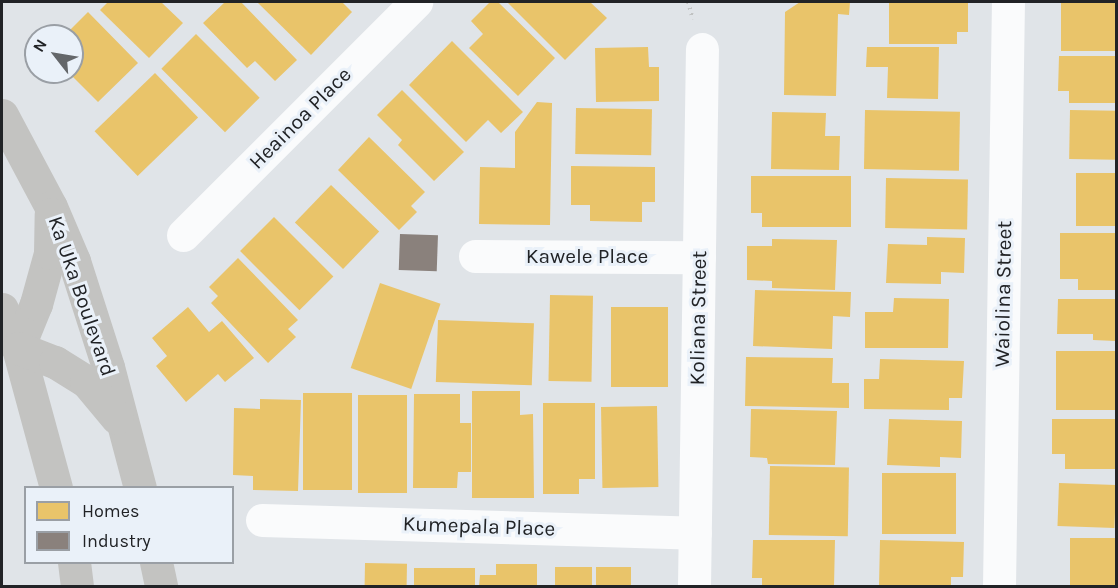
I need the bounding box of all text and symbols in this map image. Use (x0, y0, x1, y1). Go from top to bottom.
north arrow (24, 24, 84, 84)
text: N (29, 36, 51, 55)
street label: Heainoa Place (244, 62, 356, 174)
street label: Ka Uka Boulevard (43, 213, 121, 379)
street label: Waiolina Street (989, 221, 1017, 367)
street label: Kawele Place (526, 243, 648, 269)
street label: Koliana Street (684, 250, 712, 386)
legend (24, 486, 234, 564)
text: Homes (82, 500, 139, 522)
street label: Kumepala Place (402, 511, 556, 541)
text: Industry (82, 530, 151, 552)

